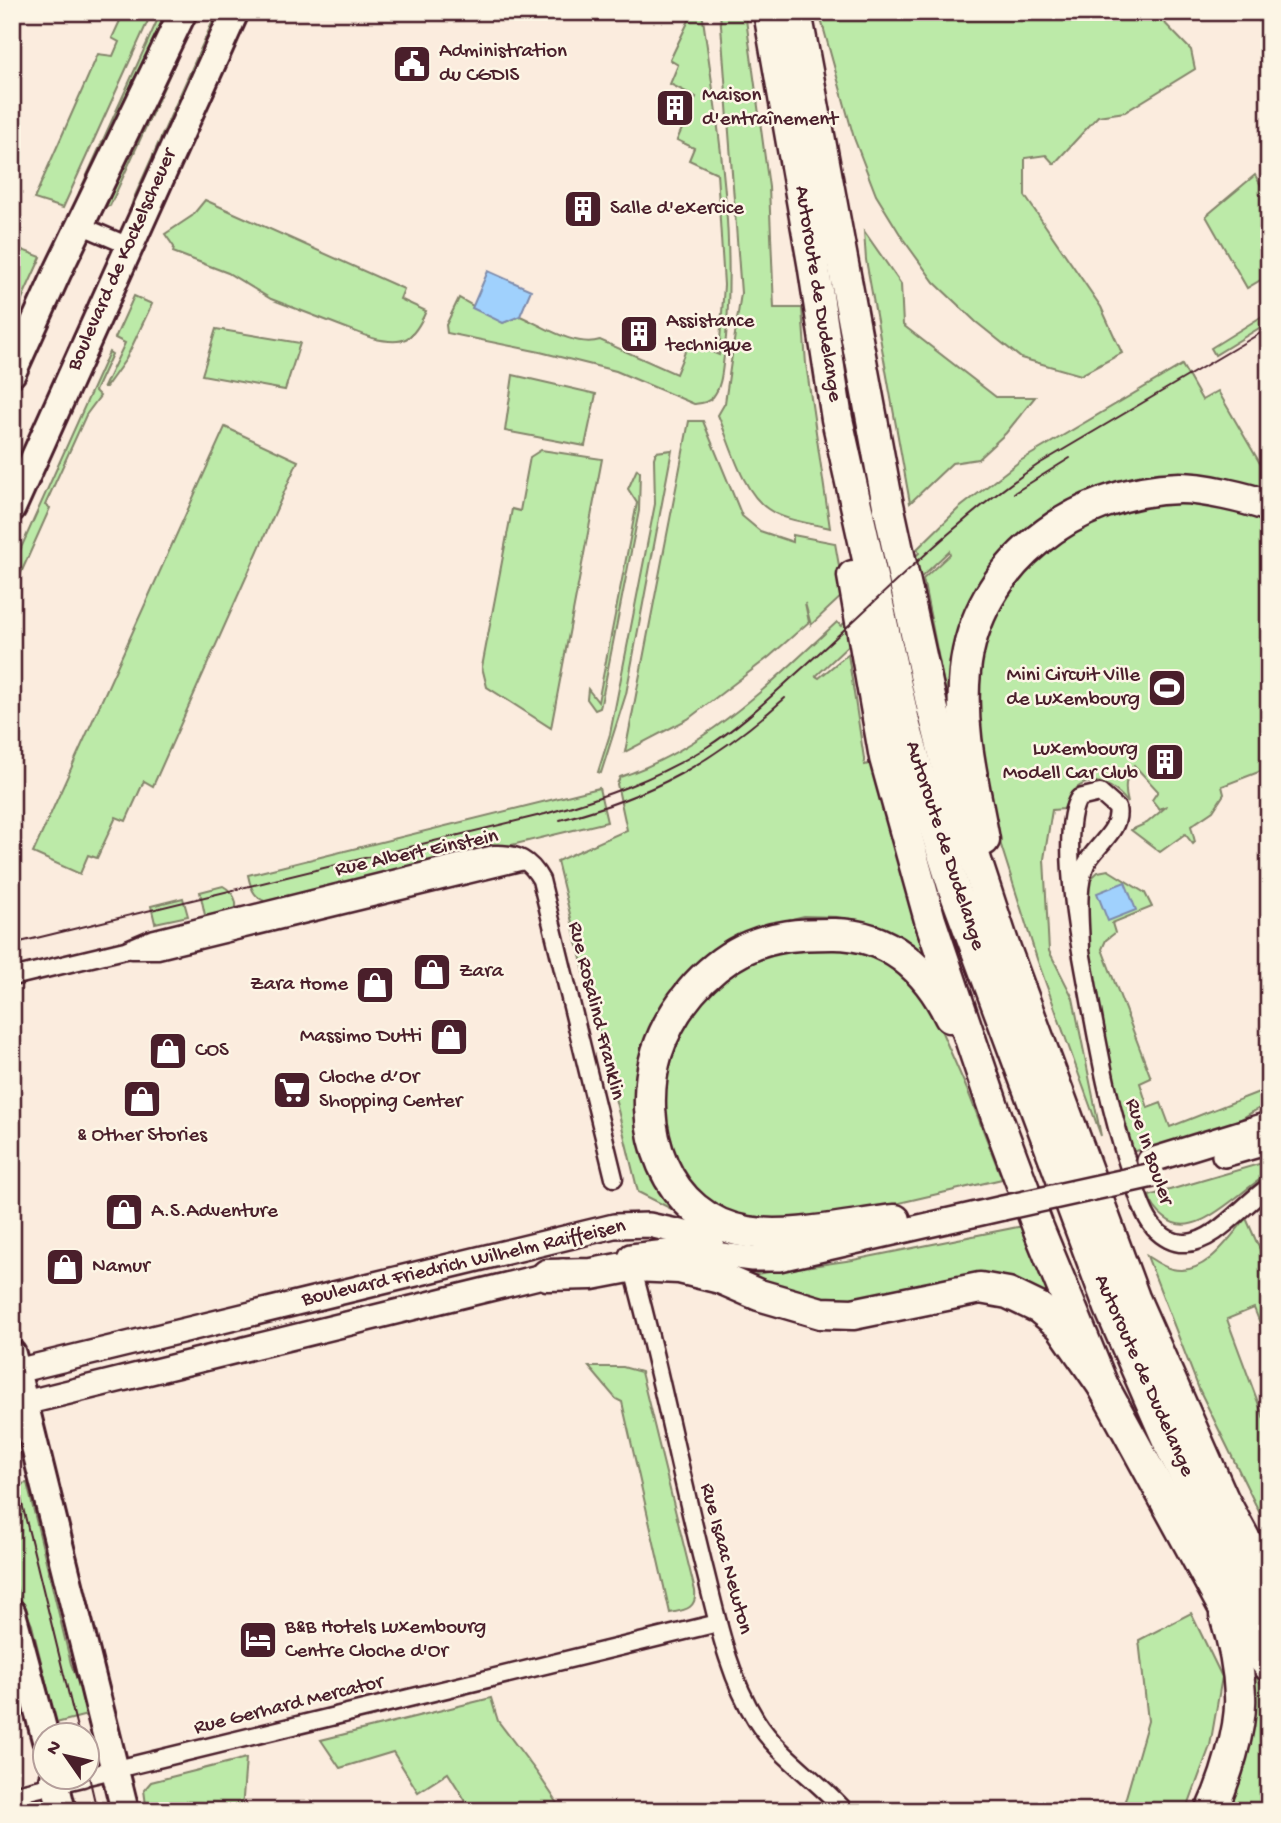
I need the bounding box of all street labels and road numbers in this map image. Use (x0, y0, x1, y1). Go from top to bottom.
street label: Boulevard de Kockelscheuer (62, 144, 184, 376)
street label: Autoroute de Dudelange (788, 184, 847, 405)
street label: Autoroute de Dudelange (898, 738, 990, 955)
street label: Rue Albert Einstein (333, 825, 501, 883)
street label: Rue Rosalind Franklin (561, 919, 629, 1103)
street label: Rue In Bouler (1118, 1095, 1178, 1210)
street label: Boulevard Friedrich Wilhelm Raiffeisen (299, 1215, 628, 1314)
street label: Autoroute de Dudelange (1087, 1271, 1199, 1482)
street label: Rue Isaac Newton (693, 1481, 757, 1637)
street label: Rue Gerhard Mercator (192, 1670, 388, 1742)

